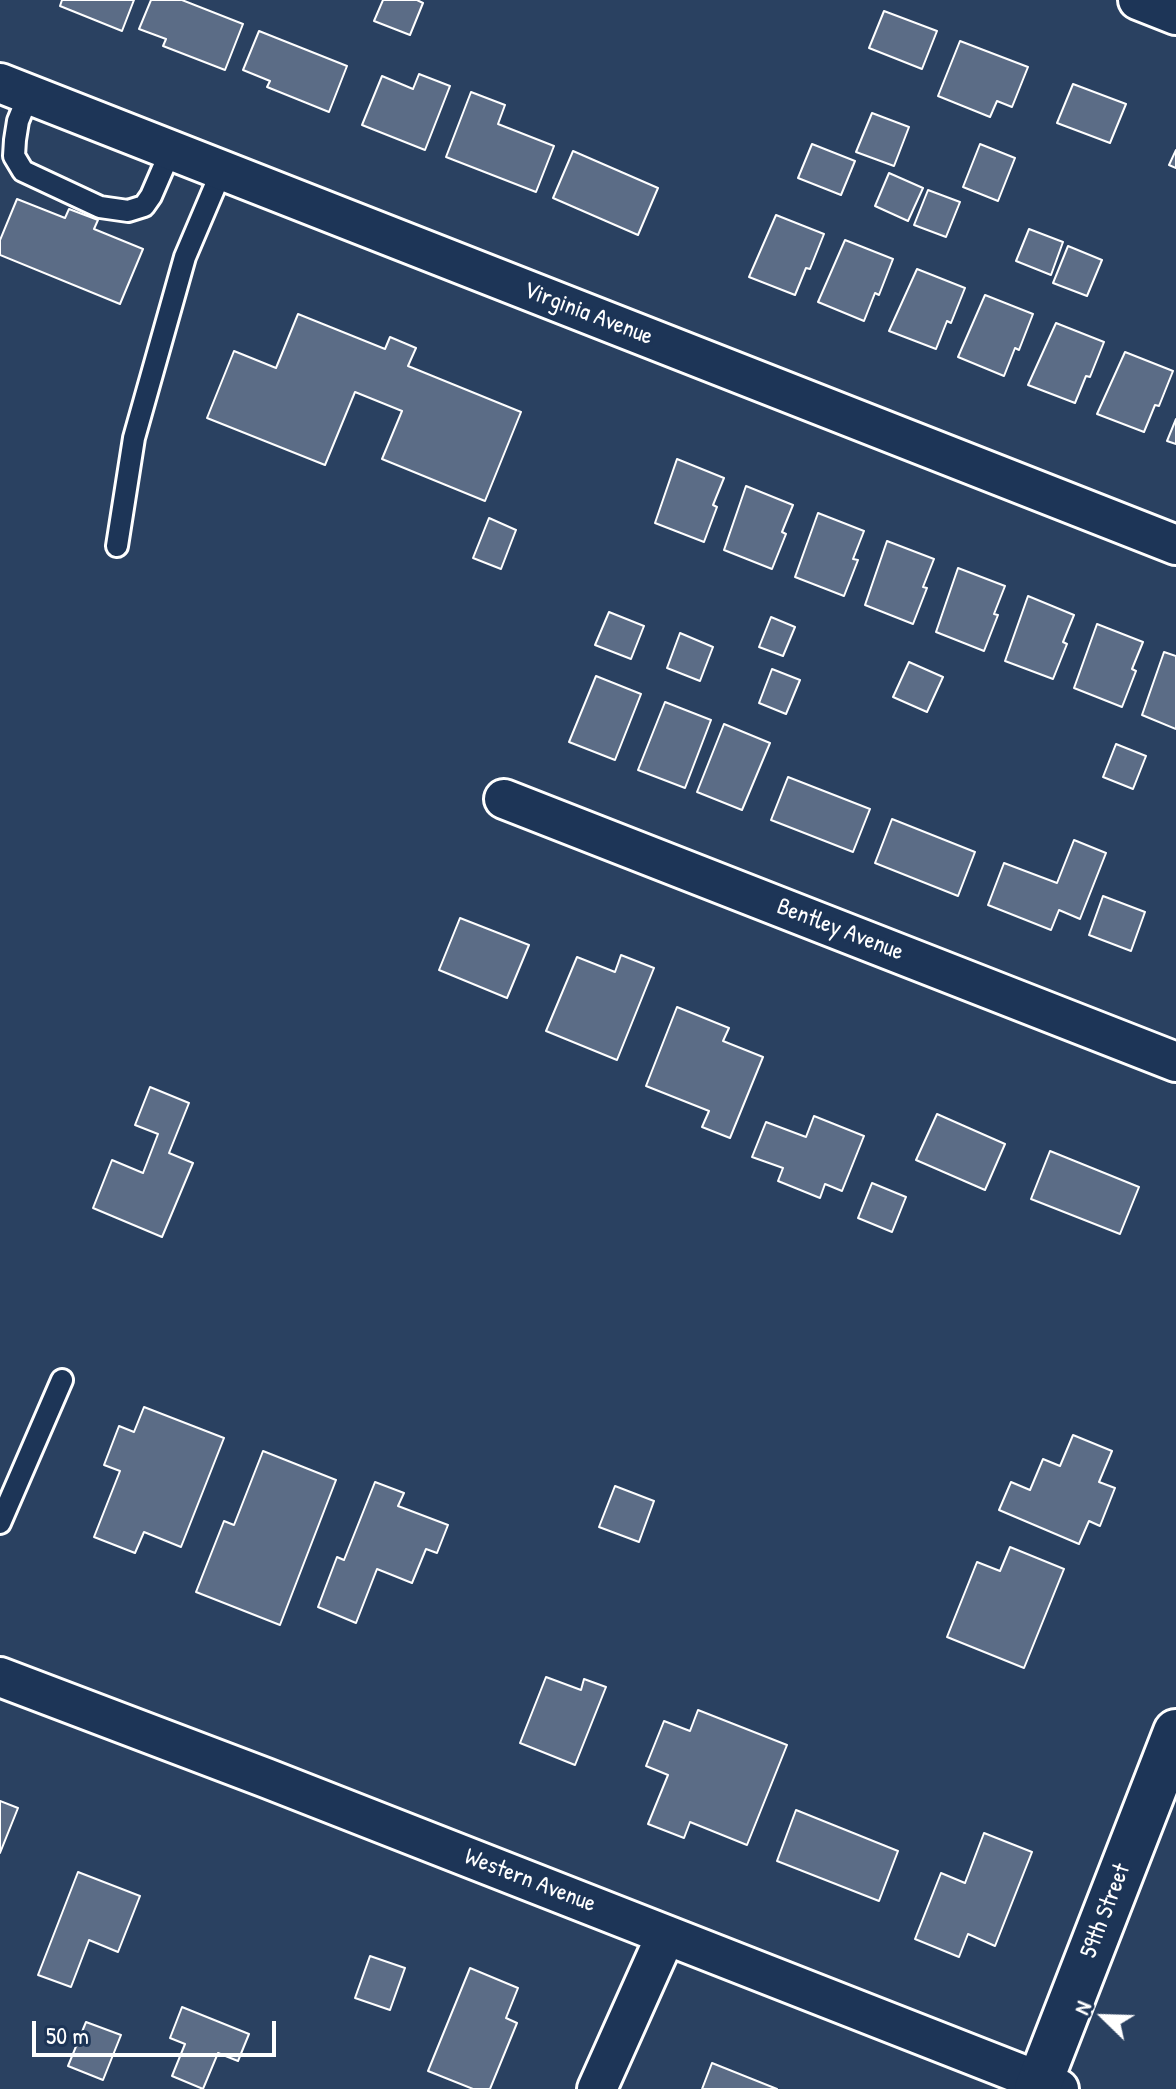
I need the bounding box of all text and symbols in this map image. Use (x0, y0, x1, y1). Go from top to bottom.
street label: Virginia Avenue (519, 276, 657, 352)
street label: Bentley Avenue (773, 893, 907, 967)
street label: Western Avenue (460, 1843, 600, 1919)
street label: 59th Street (1075, 1860, 1137, 1962)
north arrow (1064, 1977, 1144, 2057)
text: N (1066, 1996, 1098, 2019)
scale bar (36, 2005, 280, 2055)
text: 50 m (46, 2019, 89, 2051)

